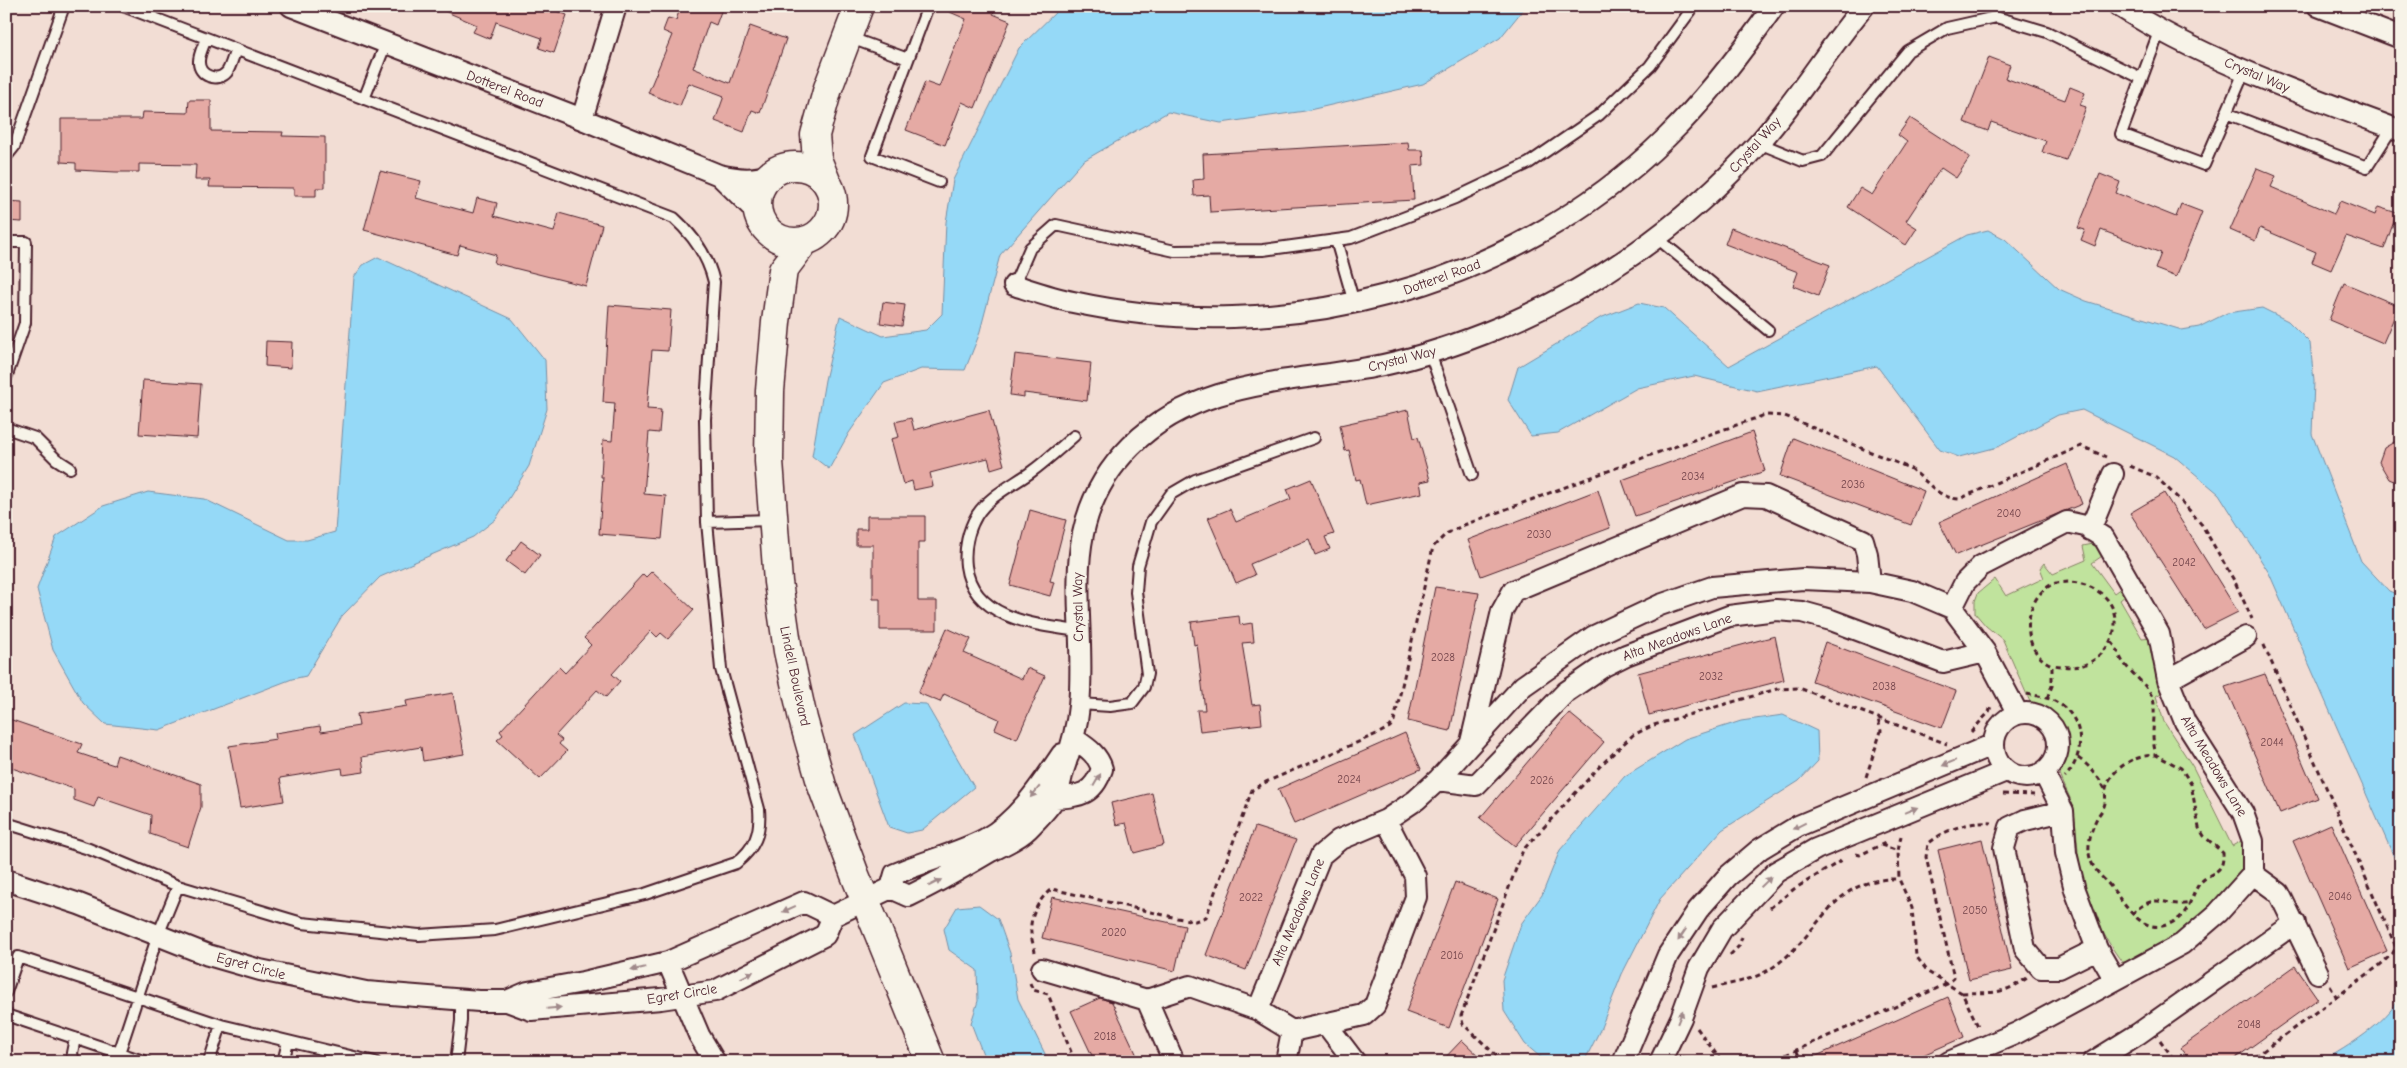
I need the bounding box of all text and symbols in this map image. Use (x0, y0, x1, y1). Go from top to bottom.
street label: Crystal Way (2222, 54, 2293, 97)
street label: Dotterel Road (464, 67, 546, 111)
street label: Crystal Way (1725, 113, 1785, 177)
street label: Dotterel Road (1401, 255, 1483, 299)
street label: Crystal Way (1366, 342, 1438, 376)
house number: 2034 (1681, 470, 1705, 483)
house number: 2036 (1841, 478, 1865, 491)
house number: 2040 (1997, 507, 2021, 520)
house number: 2030 (1527, 528, 1551, 541)
house number: 2042 (2172, 556, 2196, 569)
street label: Crystal Way (1069, 571, 1087, 642)
street label: Alta Meadows Lane (1620, 609, 1734, 665)
street label: Lindell Boulevard (776, 624, 814, 728)
house number: 2028 (1431, 651, 1455, 664)
house number: 2032 (1699, 670, 1723, 683)
house number: 2038 (1872, 680, 1896, 693)
street label: Alta Meadows Lane (2177, 712, 2251, 820)
house number: 2044 (2260, 736, 2284, 749)
one-way arrow (1942, 759, 1956, 767)
one-way arrow (1092, 773, 1101, 786)
house number: 2024 (1337, 773, 1361, 786)
house number: 2026 (1530, 774, 1554, 787)
one-way arrow (1030, 786, 1041, 799)
one-way arrow (1903, 806, 1918, 813)
one-way arrow (1792, 822, 1807, 830)
street label: Alta Meadows Lane (1268, 856, 1328, 968)
one-way arrow (1760, 876, 1772, 888)
one-way arrow (928, 879, 942, 887)
house number: 2046 (2328, 890, 2352, 903)
house number: 2022 (1239, 891, 1263, 904)
house number: 2050 (1962, 904, 1988, 917)
one-way arrow (782, 906, 796, 914)
house number: 2020 (1102, 926, 1126, 939)
one-way arrow (1677, 928, 1686, 941)
street label: Egret Circle (215, 949, 287, 983)
house number: 2016 (1441, 949, 1463, 962)
one-way arrow (630, 965, 646, 973)
one-way arrow (740, 971, 754, 979)
street label: Egret Circle (646, 980, 718, 1008)
one-way arrow (547, 1004, 563, 1012)
one-way arrow (1677, 1010, 1685, 1024)
house number: 2048 (2237, 1018, 2261, 1031)
house number: 2018 (1094, 1030, 1117, 1043)

